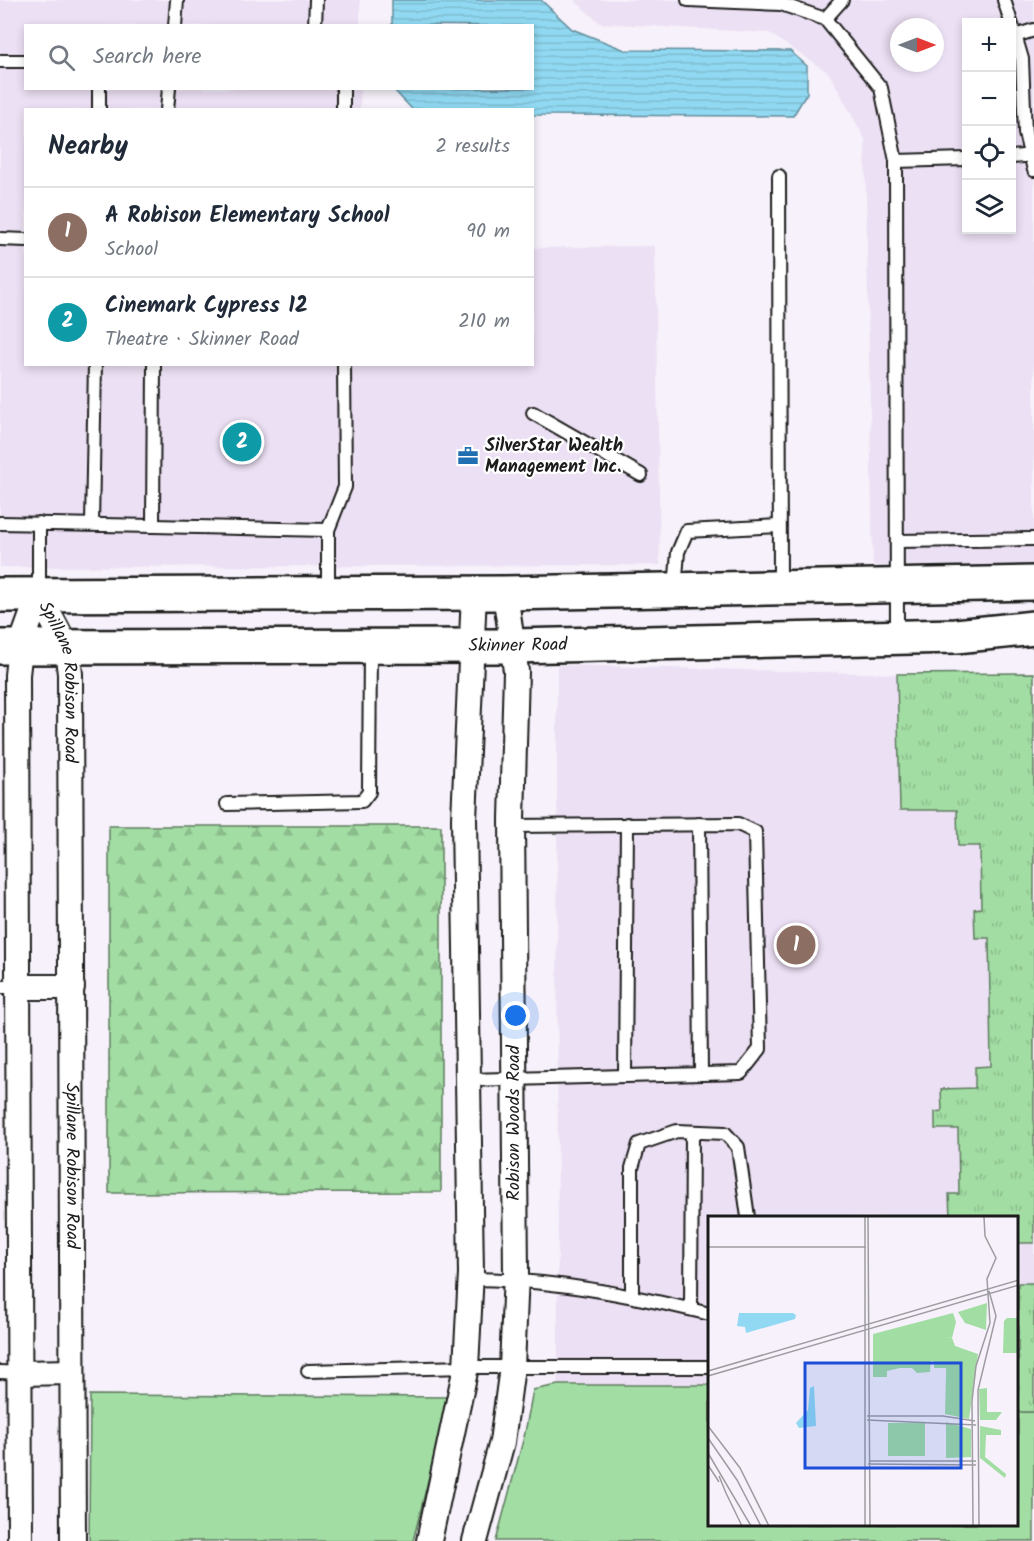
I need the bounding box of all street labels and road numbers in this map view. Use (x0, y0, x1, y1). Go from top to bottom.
street label: Spillane Robison Road (30, 596, 85, 764)
street label: Skinner Road (469, 630, 569, 661)
street label: Robison Woods Road (500, 1044, 529, 1201)
street label: Spillane Robison Road (57, 1083, 86, 1250)

